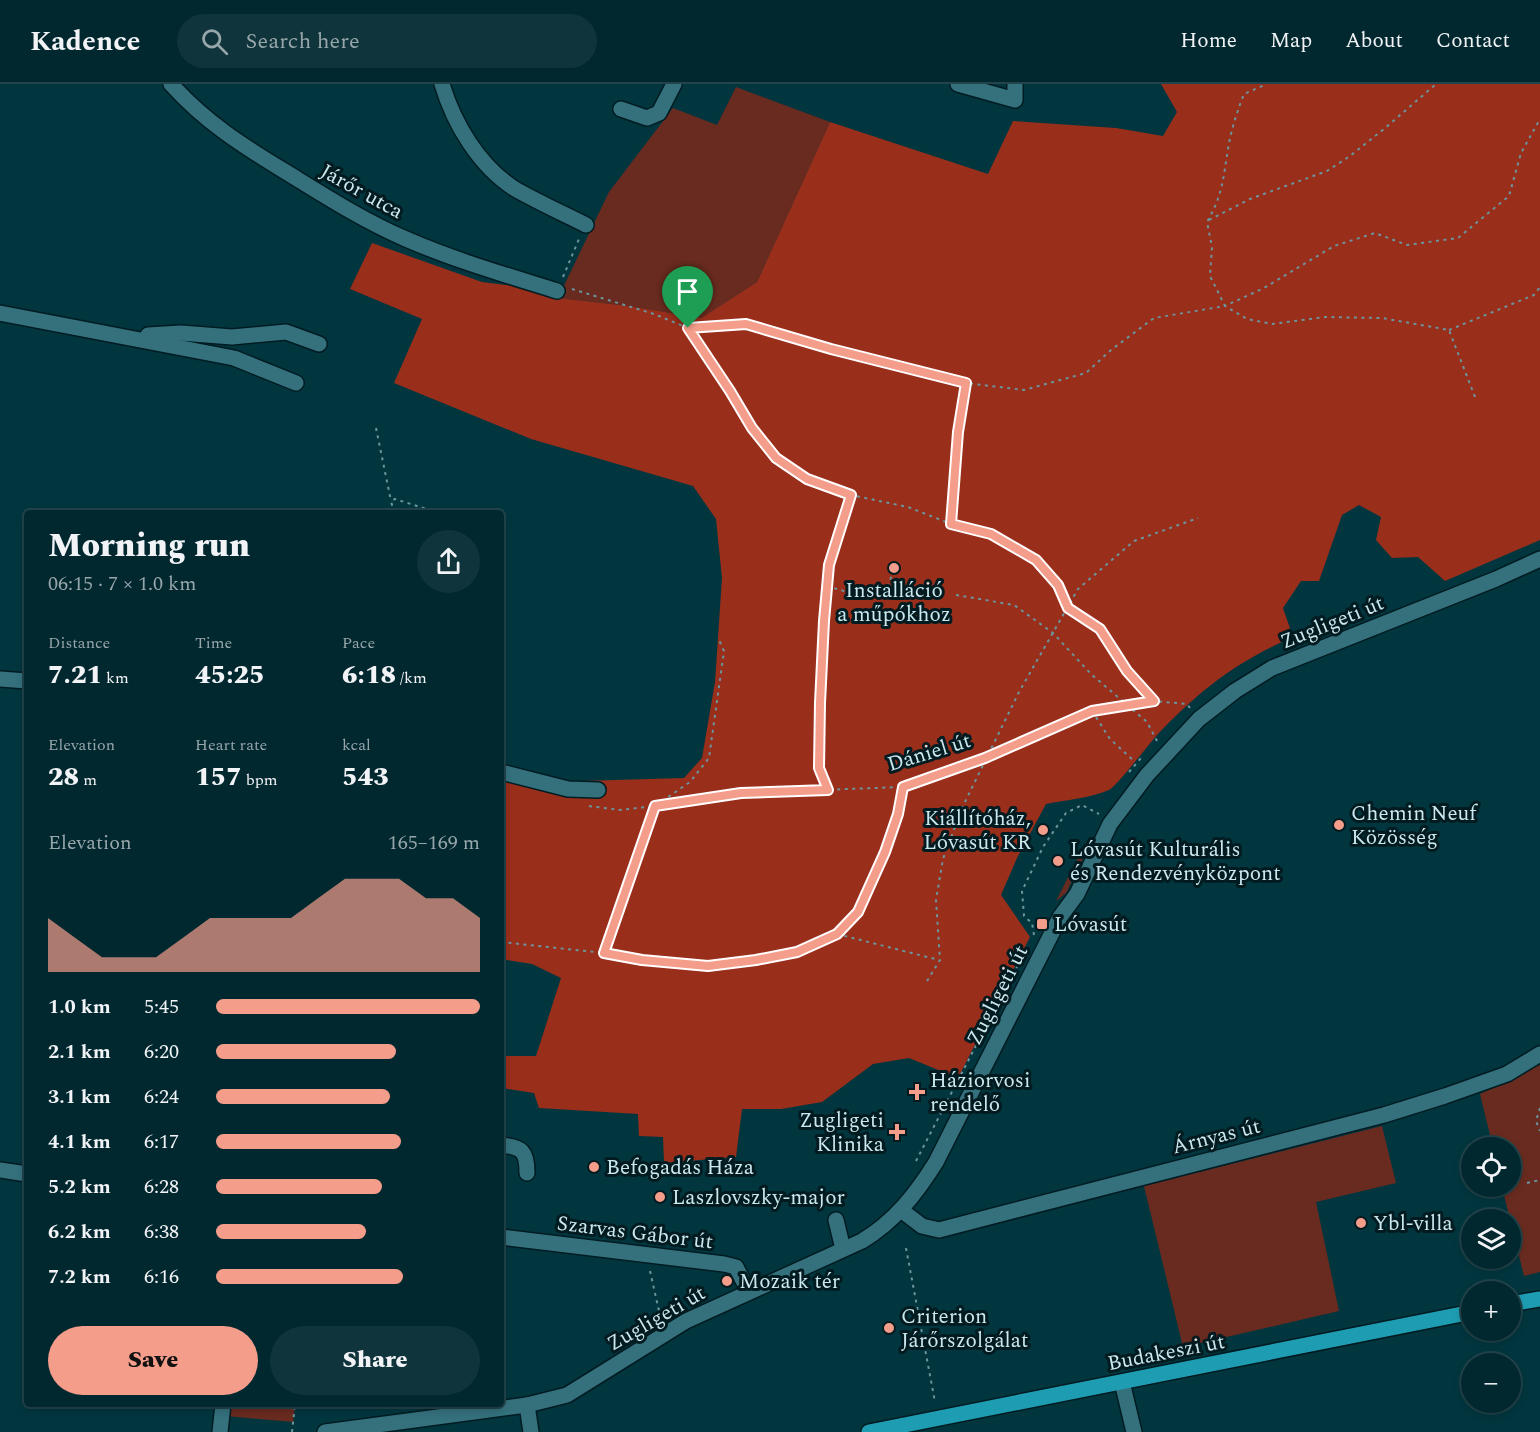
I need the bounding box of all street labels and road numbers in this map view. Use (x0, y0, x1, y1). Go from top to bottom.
street label: Járőr utca (314, 156, 410, 228)
street label: Zugligeti út (1276, 588, 1389, 658)
street label: Dániel út (883, 725, 975, 781)
street label: Zugligeti út (959, 940, 1037, 1051)
street label: Árnyas út (1169, 1111, 1264, 1163)
street label: Szarvas Gábor út (555, 1208, 715, 1258)
street label: Zugligeti út (601, 1278, 712, 1360)
street label: Budakeszi út (1105, 1326, 1228, 1380)

